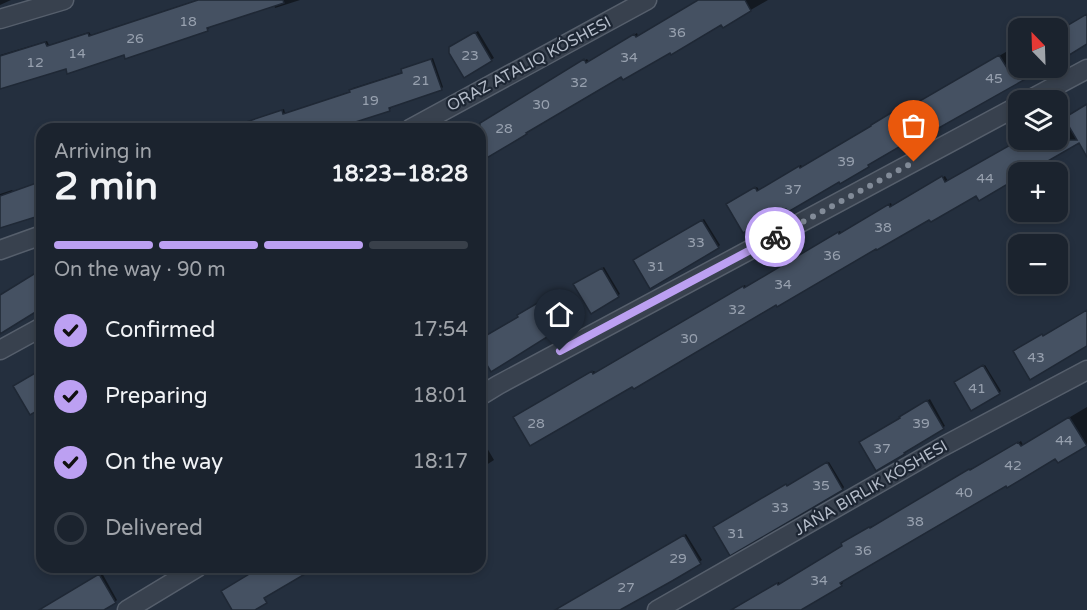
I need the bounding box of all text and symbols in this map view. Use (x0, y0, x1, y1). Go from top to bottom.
street label: ORAZ ATALIQ KÓSHESI (443, 12, 615, 116)
house number: 18 (179, 13, 197, 30)
north arrow (1008, 18, 1068, 78)
map controls (1008, 18, 1068, 294)
house number: 36 (668, 24, 686, 41)
house number: 26 (126, 30, 144, 47)
house number: 14 (68, 45, 86, 62)
house number: 23 (461, 47, 479, 64)
house number: 34 (620, 49, 638, 66)
house number: 12 (26, 54, 44, 71)
house number: 45 (985, 70, 1003, 87)
house number: 21 (412, 72, 430, 89)
house number: 32 (570, 74, 588, 91)
button: layers (1008, 90, 1068, 150)
house number: 19 (361, 92, 379, 109)
house number: 30 (532, 96, 550, 113)
pin (888, 100, 939, 162)
icon: bag (897, 109, 930, 142)
house number: 28 (495, 120, 513, 137)
text: Arriving in (54, 140, 152, 164)
house number: 39 (837, 153, 855, 170)
text: 18:23–18:28 (331, 161, 468, 187)
button: + (1008, 162, 1068, 222)
text: 2 min (54, 163, 158, 210)
house number: 44 (976, 170, 994, 187)
house number: 37 (784, 181, 802, 198)
courier (745, 207, 805, 267)
house number: 38 (874, 219, 892, 236)
icon: bike (759, 221, 792, 254)
house number: 33 (687, 234, 705, 251)
button: − (1008, 234, 1068, 294)
house number: 36 (823, 247, 841, 264)
text: On the way · 90 m (54, 258, 226, 282)
house number: 31 (647, 258, 665, 275)
house number: 34 (774, 276, 792, 293)
pin (534, 289, 585, 351)
icon: home (543, 298, 576, 331)
house number: 32 (728, 301, 746, 318)
icon: check (54, 314, 87, 347)
text: Confirmed (105, 317, 215, 343)
text: 17:54 (413, 318, 468, 342)
house number: 30 (680, 330, 698, 347)
house number: 43 (1027, 349, 1045, 366)
icon: check (54, 380, 87, 413)
house number: 41 (968, 380, 986, 397)
text: Preparing (105, 383, 208, 409)
text: 18:01 (413, 384, 468, 408)
house number: 28 (527, 415, 545, 432)
house number: 39 (912, 415, 930, 432)
house number: 44 (1055, 432, 1073, 449)
street label: JAŃA BIRLIK KÓSHESI (791, 436, 951, 540)
house number: 37 (873, 440, 891, 457)
icon: check (54, 446, 87, 479)
text: On the way (105, 449, 223, 475)
text: 18:17 (413, 450, 468, 474)
house number: 42 (1004, 457, 1022, 474)
house number: 35 (812, 477, 830, 494)
house number: 40 (955, 484, 973, 501)
house number: 33 (771, 499, 789, 516)
house number: 38 (906, 513, 924, 530)
text: Delivered (105, 515, 203, 541)
house number: 31 (727, 525, 745, 542)
house number: 36 (854, 542, 872, 559)
house number: 29 (669, 550, 687, 567)
house number: 34 (810, 572, 828, 589)
house number: 27 (617, 579, 635, 596)

